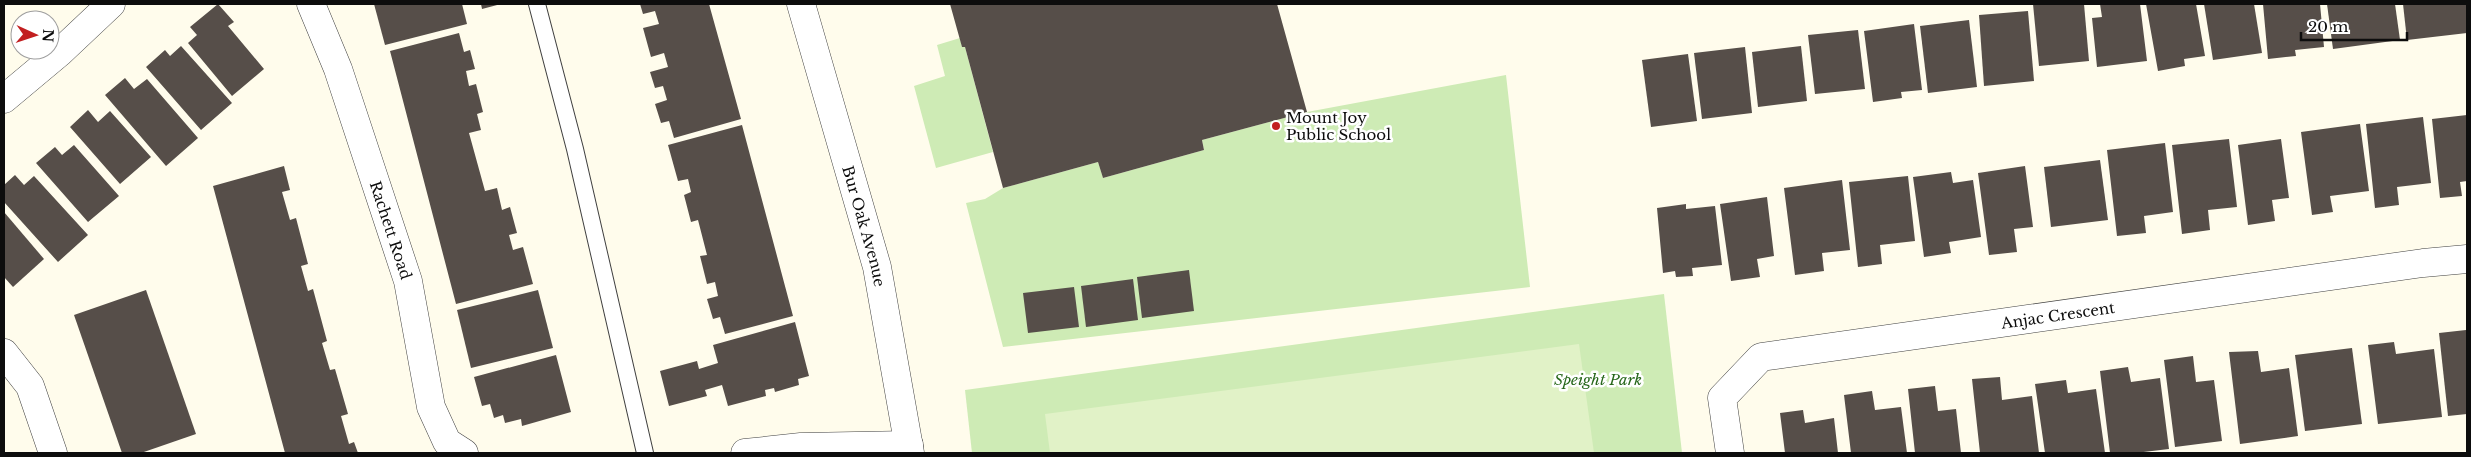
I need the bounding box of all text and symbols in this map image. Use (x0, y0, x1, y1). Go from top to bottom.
north arrow (10, 10, 60, 60)
scale bar (2301, 10, 2407, 42)
text: 20 m (2308, 17, 2348, 36)
text: N (39, 29, 57, 43)
place label: Mount Joy Public School (1286, 108, 1391, 144)
marker: Mount Joy Public School (1270, 120, 1282, 132)
street label: Bur Oak Avenue (839, 163, 890, 288)
street label: Rachett Road (366, 178, 416, 282)
street label: Anjac Crescent (1999, 297, 2116, 332)
park label: Speight Park (1554, 370, 1642, 389)

